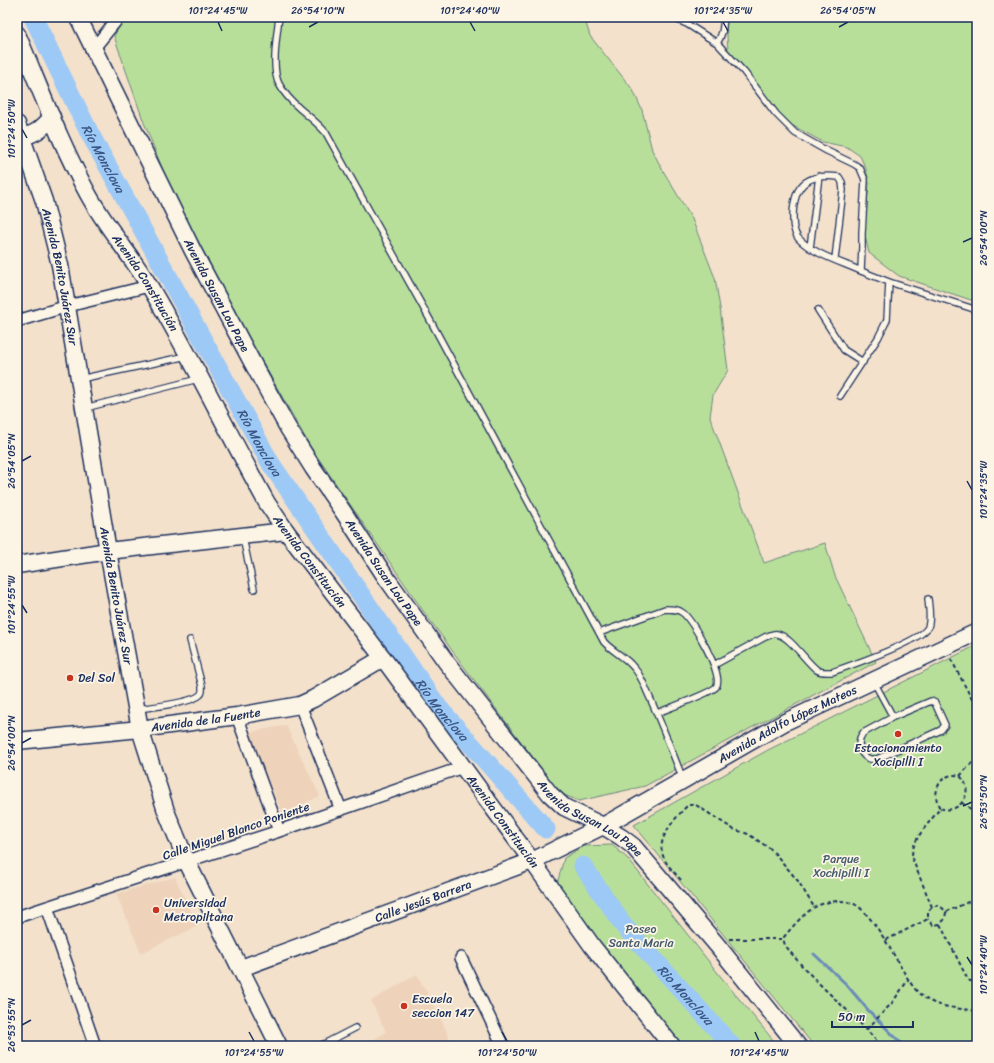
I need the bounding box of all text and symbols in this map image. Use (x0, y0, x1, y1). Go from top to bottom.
text: 101°24'45"W (188, 2, 248, 20)
text: 26°54'10"N (291, 2, 345, 20)
text: 101°24'40"W (440, 2, 500, 20)
text: 101°24'35"W (694, 2, 752, 20)
text: 26°54'05"N (820, 2, 876, 20)
text: 101°24'50"W (3, 99, 21, 159)
water label: Río Monclova (75, 120, 132, 199)
street label: Avenida Benito Juárez Sur (35, 205, 84, 348)
text: 26°54'00"N (975, 210, 993, 266)
street label: Avenida Constitución (105, 229, 185, 336)
street label: Avenida Susan Lou Pape (177, 234, 256, 356)
water label: Río Monclova (231, 404, 288, 483)
text: 26°54'05"N (3, 433, 21, 489)
text: 101°24'35"W (975, 461, 993, 519)
street label: Avenida Constitución (266, 509, 353, 613)
street label: Avenida Susan Lou Pape (339, 513, 429, 631)
street label: Avenida Benito Juárez Sur (93, 524, 139, 667)
text: 101°24'55"W (3, 575, 21, 635)
place label: Del Sol (78, 667, 116, 689)
marker: Del Sol (65, 673, 75, 683)
water label: Río Monclova (409, 673, 475, 748)
street label: Avenida Adolfo López Mateos (713, 679, 861, 770)
street label: Avenida de la Fuente (149, 701, 262, 739)
text: 26°54'00"N (3, 715, 21, 771)
marker: Estacionamiento Xocipilli I (893, 729, 903, 739)
place label: Estacionamiento Xocipilli I (854, 737, 942, 773)
street label: Avenida Constitución (460, 769, 545, 874)
street label: Avenida Susan Lou Pape (531, 774, 649, 862)
text: 26°53'50"N (975, 775, 993, 829)
street label: Calle Miguel Blanco Poniente (159, 795, 313, 867)
park label: Parque Xochipilli I (812, 848, 870, 884)
street label: Calle Jesús Barrera (371, 873, 475, 929)
place label: Universidad Metropiltana (164, 892, 234, 928)
marker: Universidad Metropiltana (151, 905, 161, 915)
park label: Paseo Santa Maria (609, 918, 674, 954)
text: 101°24'40"W (975, 935, 993, 995)
water label: Rio Monclova (652, 959, 720, 1032)
place label: Escuela seccion 147 (411, 988, 475, 1024)
text: 26°53'55"N (3, 998, 21, 1052)
marker: Escuela seccion 147 (399, 1001, 409, 1011)
scale bar (832, 1003, 913, 1029)
text: 50 m (838, 1006, 865, 1028)
text: 101°24'55"W (225, 1044, 284, 1062)
text: 101°24'50"W (477, 1044, 537, 1062)
text: 101°24'45"W (729, 1044, 789, 1062)

